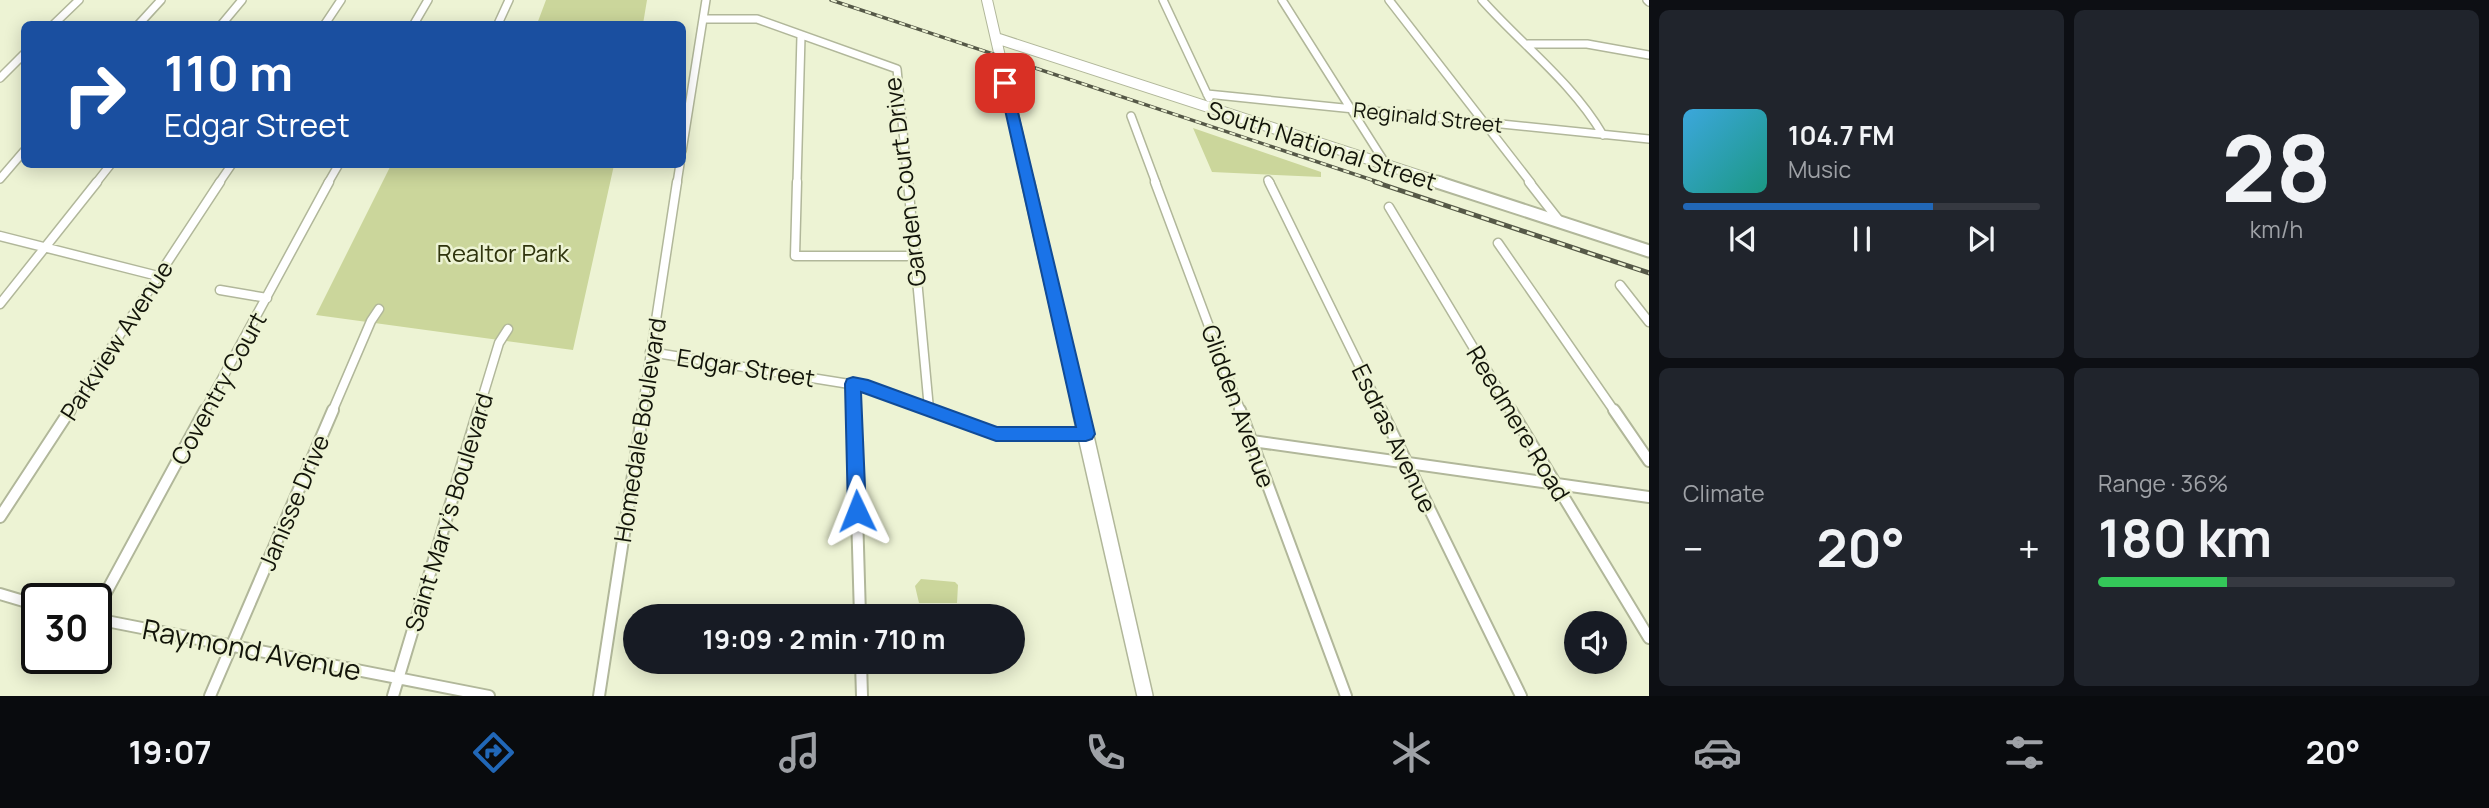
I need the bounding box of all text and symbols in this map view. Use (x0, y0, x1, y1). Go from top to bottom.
text: 110 m (164, 39, 293, 106)
icon: right (49, 49, 140, 140)
pin (975, 53, 1035, 113)
icon: arrive (986, 64, 1024, 102)
street label: Garden Court Drive (875, 76, 933, 288)
street label: South National Street (1203, 92, 1441, 198)
street label: Reginald Street (1352, 95, 1504, 139)
text: Edgar Street (164, 103, 350, 147)
text: 28 (2222, 105, 2331, 229)
text: 104.7 FM (1788, 117, 1895, 153)
text: Music (1788, 153, 1851, 185)
text: km/h (2250, 213, 2303, 245)
icon: previous (1724, 220, 1762, 258)
icon: pause (1843, 220, 1881, 258)
icon: next (1962, 220, 2000, 258)
park label: Realtor Park (437, 236, 570, 269)
street label: Parkview Avenue (52, 254, 180, 426)
street label: Coventry Court (162, 306, 274, 470)
street label: Homedale Boulevard (605, 315, 673, 545)
street label: Glidden Avenue (1194, 320, 1284, 492)
street label: Reedmere Road (1460, 339, 1578, 507)
street label: Edgar Street (675, 340, 817, 394)
street label: Esdras Avenue (1345, 358, 1445, 518)
street label: Saint Mary's Boulevard (396, 389, 500, 635)
street label: Janisse Drive (250, 429, 336, 575)
text: Range · 36% (2098, 467, 2228, 499)
position arrow (820, 474, 894, 548)
text: Climate (1683, 477, 1765, 509)
text: 180 km (2098, 502, 2272, 573)
text: 20° (1817, 512, 1905, 583)
text: − (1683, 522, 1704, 574)
text: + (2018, 522, 2040, 574)
speed limit sign: 30 (21, 583, 112, 674)
street label: Raymond Avenue (139, 609, 365, 689)
map controls (1564, 611, 1627, 674)
button: sound (1564, 611, 1627, 674)
text: 19:09 · 2 min · 710 m (703, 621, 945, 657)
icon: directions (469, 728, 518, 777)
icon: music (775, 728, 824, 777)
icon: phone (1081, 728, 1130, 777)
icon: climate (1387, 728, 1436, 777)
icon: car (1693, 728, 1742, 777)
icon: filters (2000, 728, 2049, 777)
text: 19:07 (129, 730, 212, 774)
text: 20° (2306, 730, 2360, 774)

